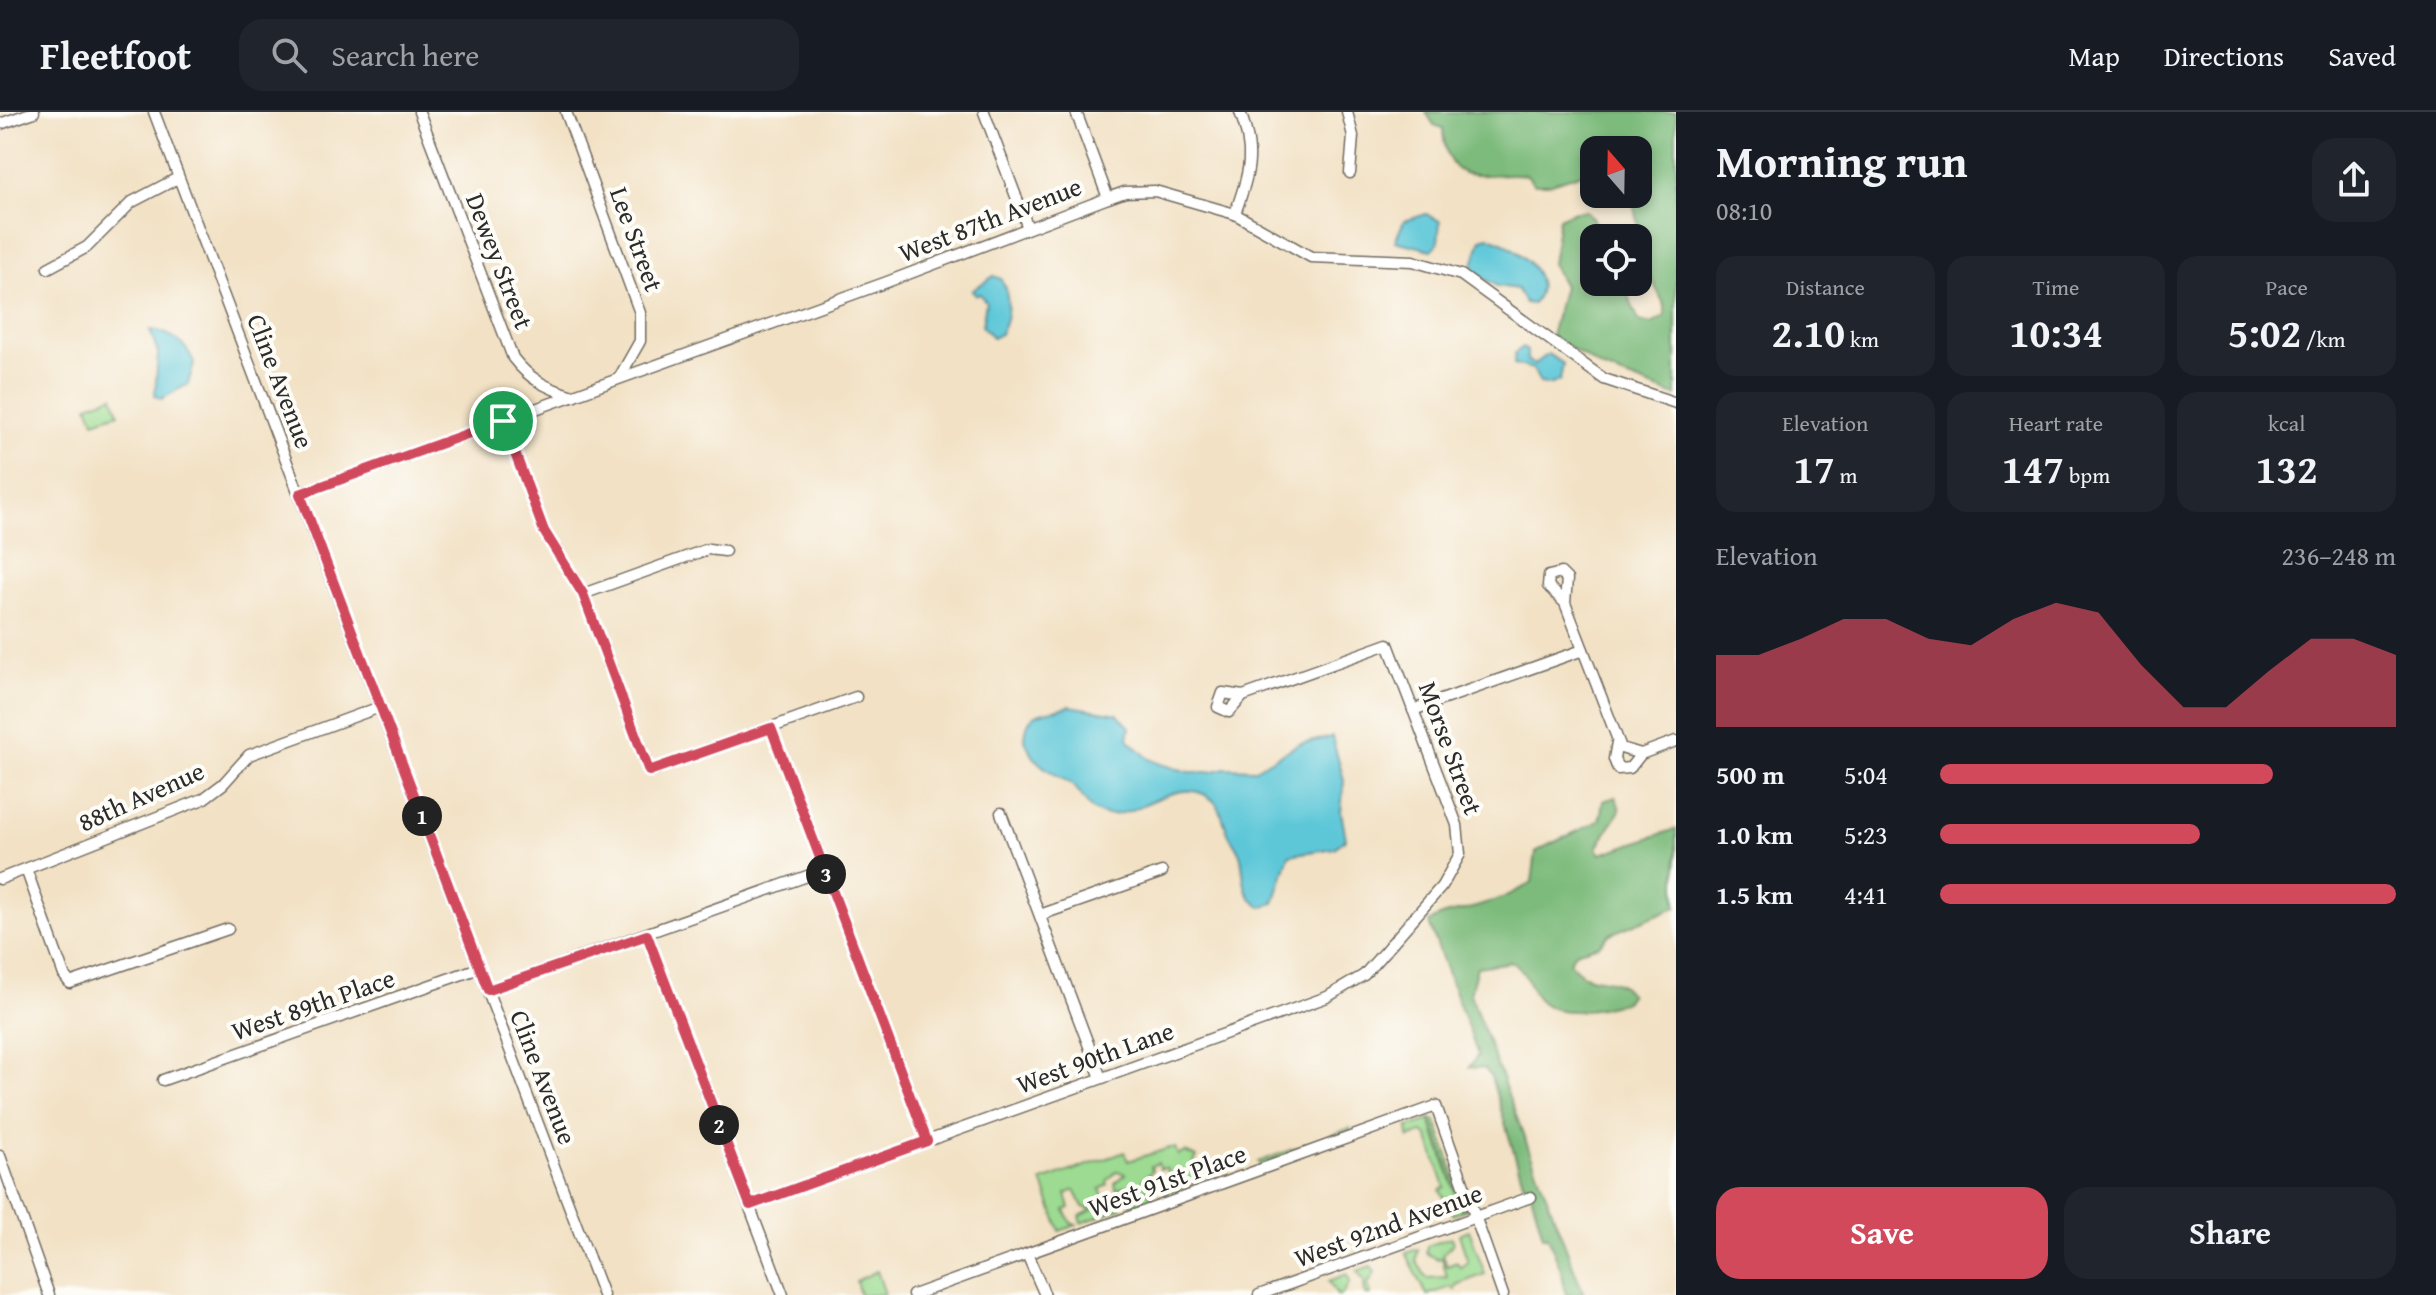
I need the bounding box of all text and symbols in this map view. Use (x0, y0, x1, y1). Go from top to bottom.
search box (239, 19, 799, 91)
text: Fleetfoot (40, 27, 191, 83)
icon: search (267, 33, 311, 77)
text: Search here (331, 33, 479, 77)
text: Map (2068, 35, 2120, 76)
text: Directions (2164, 35, 2284, 76)
text: Saved (2328, 35, 2396, 76)
text: Morning run (1716, 129, 1967, 193)
north arrow (1580, 136, 1652, 208)
map controls (1580, 136, 1652, 296)
button: share (2312, 138, 2396, 222)
street label: West 87th Avenue (893, 166, 1087, 272)
street label: Lee Street (600, 181, 674, 297)
street label: Dewey Street (456, 187, 544, 335)
text: 08:10 (1716, 191, 1772, 230)
button: locate (1580, 224, 1652, 296)
text: Distance (1786, 271, 1865, 303)
text: Time (2033, 271, 2079, 303)
text: Pace (2266, 271, 2308, 303)
text: 2.10 (1772, 303, 1845, 362)
text: 10:34 (2009, 303, 2103, 362)
text: 5:02 (2228, 303, 2301, 362)
street label: Cline Avenue (238, 308, 324, 454)
text: km (1845, 323, 1879, 355)
text: /km (2301, 323, 2346, 355)
pin (469, 387, 537, 455)
icon: arrive (481, 399, 525, 443)
text: Elevation (1782, 407, 1868, 439)
text: Heart rate (2009, 407, 2103, 439)
text: kcal (2268, 407, 2305, 439)
text: 17 (1793, 439, 1835, 498)
text: 147 (2002, 439, 2064, 498)
text: 132 (2256, 439, 2318, 498)
text: m (1835, 459, 1857, 491)
text: bpm (2064, 459, 2110, 491)
text: Elevation (1716, 536, 1818, 575)
text: 236–248 m (2282, 536, 2396, 575)
street label: Morse Street (1409, 676, 1493, 820)
street label: 88th Avenue (72, 751, 210, 841)
text: 500 m (1716, 755, 1784, 794)
text: 5:04 (1844, 755, 1888, 794)
pin: 1 (402, 796, 442, 836)
text: 1 (416, 800, 428, 832)
text: 1.0 km (1716, 815, 1793, 854)
text: 5:23 (1844, 815, 1888, 854)
pin: 3 (806, 854, 846, 894)
text: 3 (820, 858, 832, 890)
text: 1.5 km (1716, 875, 1793, 914)
text: 4:41 (1844, 875, 1888, 914)
street label: West 89th Place (226, 958, 400, 1050)
street label: Cline Avenue (501, 1004, 587, 1150)
street label: West 90th Lane (1011, 1010, 1179, 1104)
pin: 2 (699, 1105, 739, 1145)
text: 2 (713, 1109, 725, 1141)
street label: West 91st Place (1082, 1133, 1252, 1227)
street label: West 92nd Avenue (1288, 1173, 1488, 1277)
button: Save (1716, 1187, 2048, 1279)
button: Share (2064, 1187, 2396, 1279)

